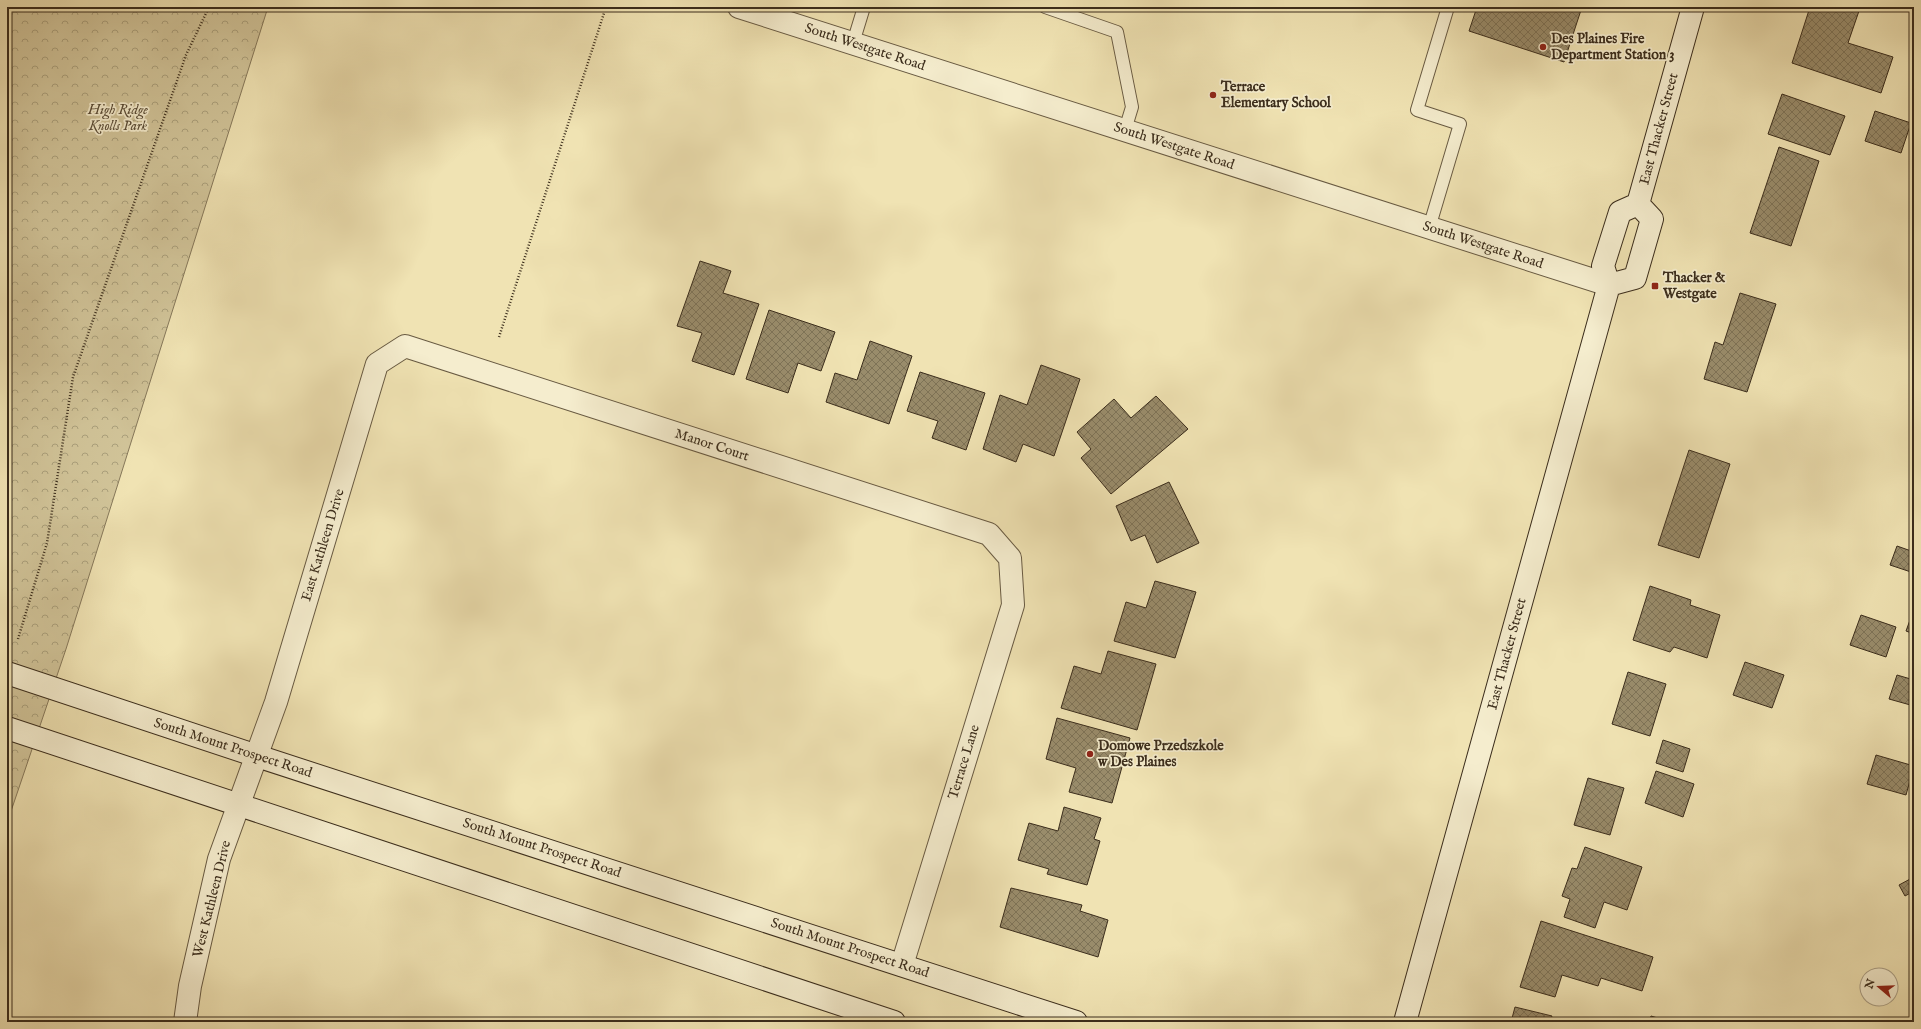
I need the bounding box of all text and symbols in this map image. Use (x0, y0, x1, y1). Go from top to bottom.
street label: South Westgate Road (802, 19, 928, 75)
place label: Des Plaines Fire Department Station 3 (1551, 30, 1674, 64)
marker: Des Plaines Fire Department Station 3 (1538, 42, 1548, 52)
street label: East Thacker Street (1635, 71, 1683, 187)
place label: Terrace Elementary School (1220, 78, 1332, 112)
marker: Terrace Elementary School (1208, 90, 1218, 100)
park label: High Ridge Knolls Park (87, 101, 148, 135)
street label: South Westgate Road (1111, 118, 1237, 174)
street label: South Westgate Road (1420, 217, 1546, 273)
place label: Thacker & Westgate (1662, 269, 1726, 303)
marker: Thacker & Westgate (1650, 281, 1660, 291)
street label: Manor Court (673, 425, 752, 466)
street label: East Kathleen Drive (297, 486, 349, 603)
street label: East Thacker Street (1483, 596, 1531, 712)
street label: South Mount Prospect Road (152, 714, 315, 782)
street label: Terrace Lane (944, 722, 984, 802)
place label: Domowe Przedszkole w Des Plaines (1097, 737, 1224, 771)
marker: Domowe Przedszkole w Des Plaines (1085, 749, 1095, 759)
street label: South Mount Prospect Road (461, 814, 624, 882)
street label: West Kathleen Drive (189, 838, 235, 959)
street label: South Mount Prospect Road (769, 914, 932, 982)
north arrow (1859, 967, 1899, 1007)
text: N (1862, 977, 1879, 992)

